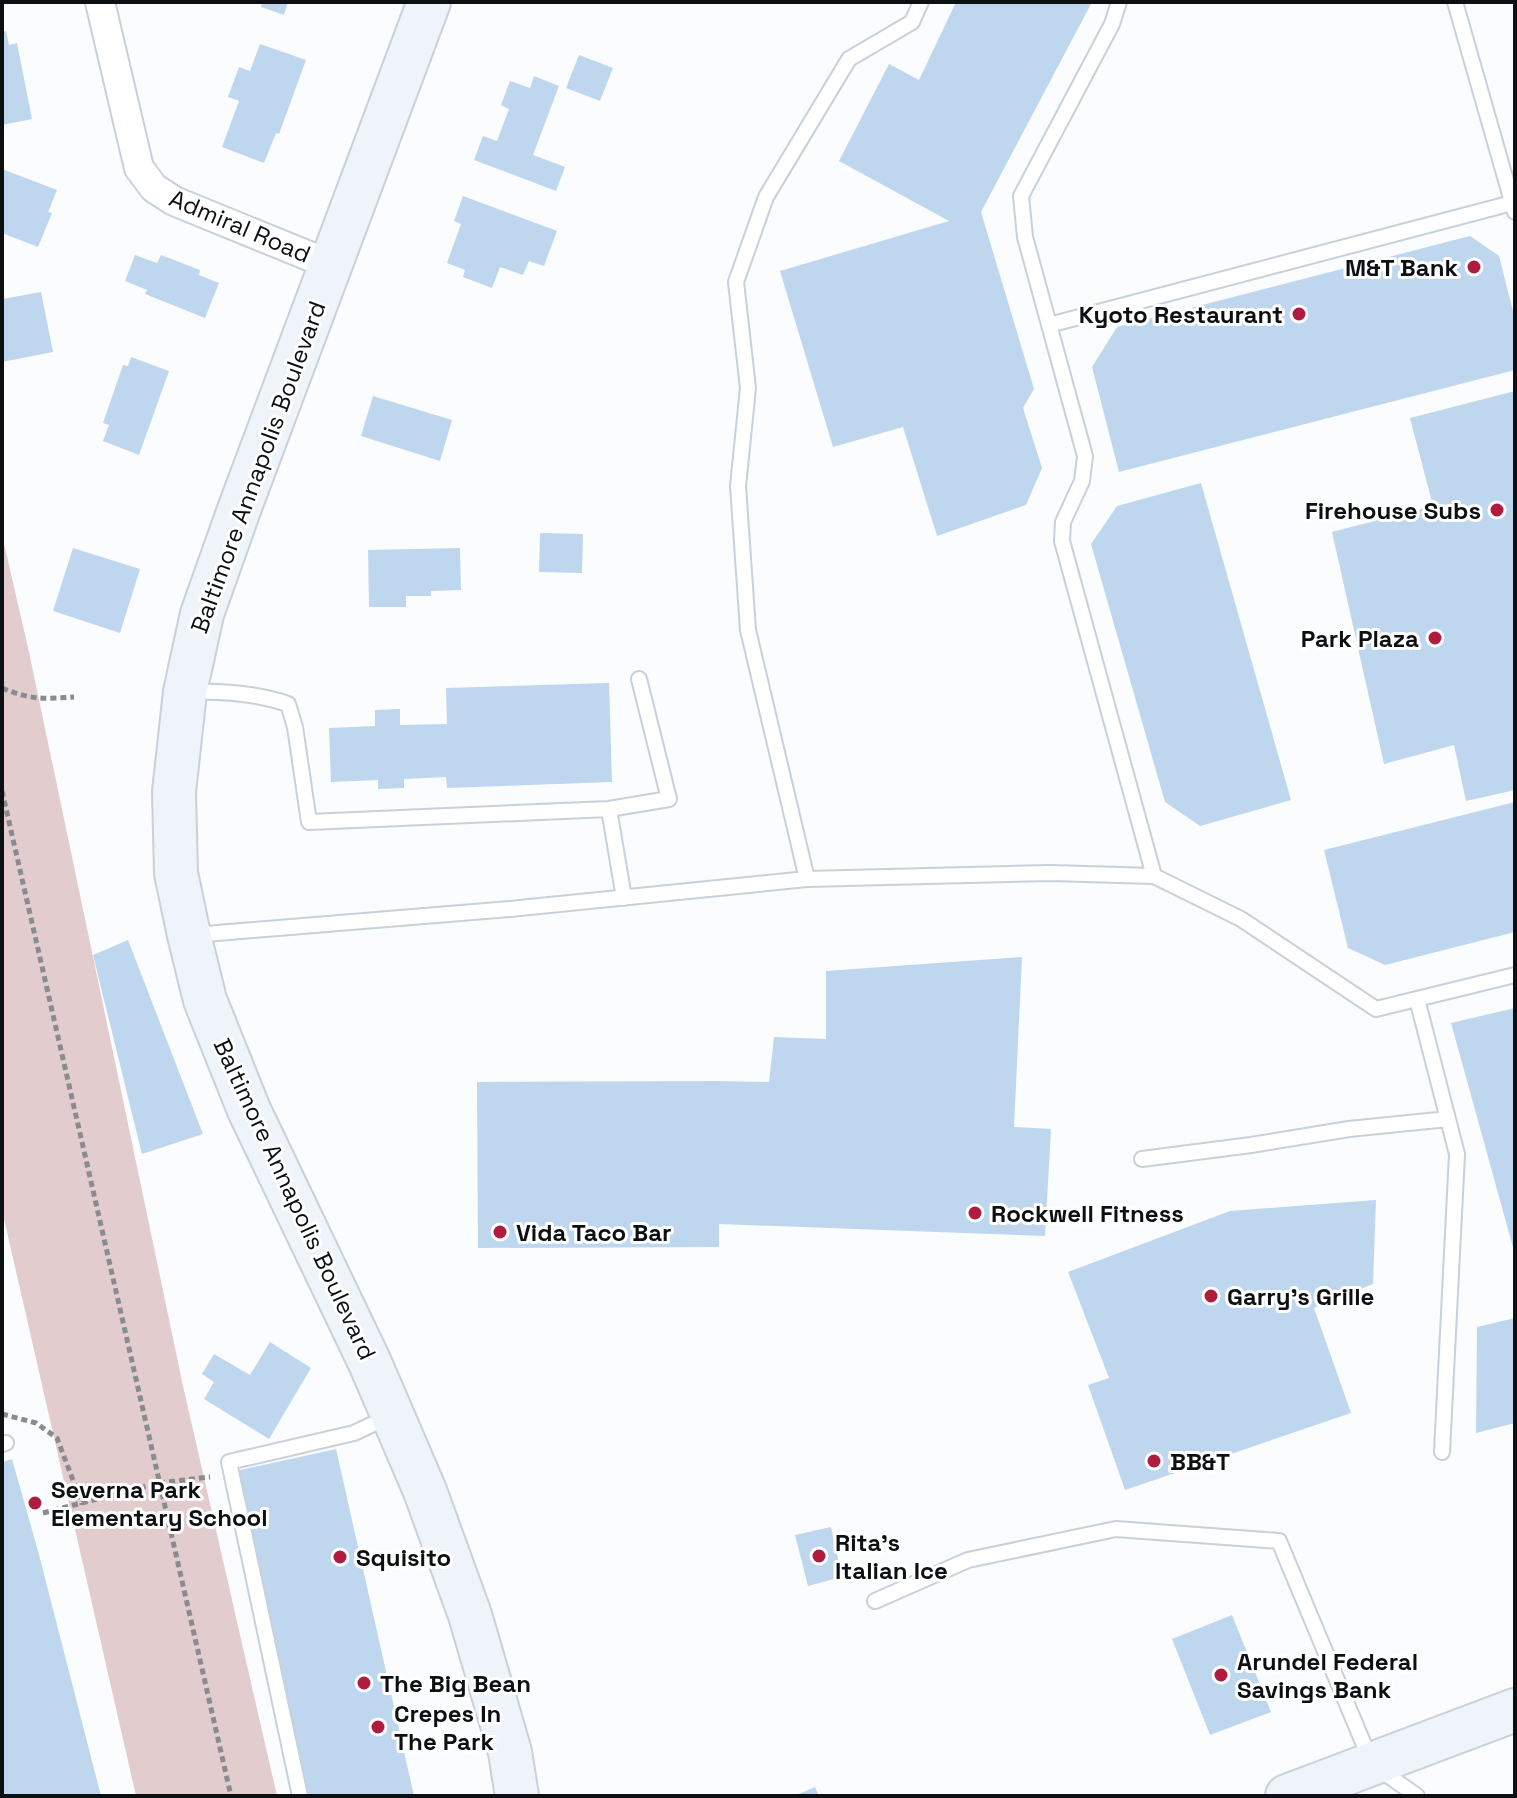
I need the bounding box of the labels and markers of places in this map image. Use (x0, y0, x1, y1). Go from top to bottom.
place label: M&T Bank (1345, 252, 1458, 283)
marker: M&T Bank (1465, 258, 1483, 276)
place label: Kyoto Restaurant (1079, 299, 1283, 330)
marker: Kyoto Restaurant (1290, 305, 1308, 323)
place label: Firehouse Subs (1305, 495, 1481, 526)
marker: Firehouse Subs (1488, 501, 1506, 519)
place label: Park Plaza (1301, 623, 1419, 654)
marker: Park Plaza (1426, 629, 1444, 647)
place label: Rockwell Fitness (991, 1198, 1184, 1229)
marker: Rockwell Fitness (966, 1204, 984, 1222)
place label: Vida Taco Bar (516, 1217, 672, 1248)
marker: Vida Taco Bar (491, 1223, 509, 1241)
place label: Garry's Grille (1227, 1281, 1374, 1312)
marker: Garry's Grille (1202, 1287, 1220, 1305)
place label: BB&T (1170, 1446, 1230, 1477)
marker: BB&T (1145, 1452, 1163, 1470)
place label: Severna Park Elementary School (51, 1474, 268, 1533)
marker: Severna Park Elementary School (26, 1494, 44, 1512)
place label: Rita's Italian Ice (835, 1527, 948, 1586)
place label: Squisito (356, 1542, 451, 1573)
marker: Rita's Italian Ice (810, 1547, 828, 1565)
marker: Squisito (331, 1548, 349, 1566)
place label: Arundel Federal Savings Bank (1237, 1646, 1418, 1705)
marker: Arundel Federal Savings Bank (1212, 1666, 1230, 1684)
place label: The Big Bean (380, 1668, 531, 1699)
marker: The Big Bean (355, 1674, 373, 1692)
place label: Crepes In The Park (394, 1698, 501, 1757)
marker: Crepes In The Park (369, 1718, 387, 1736)

